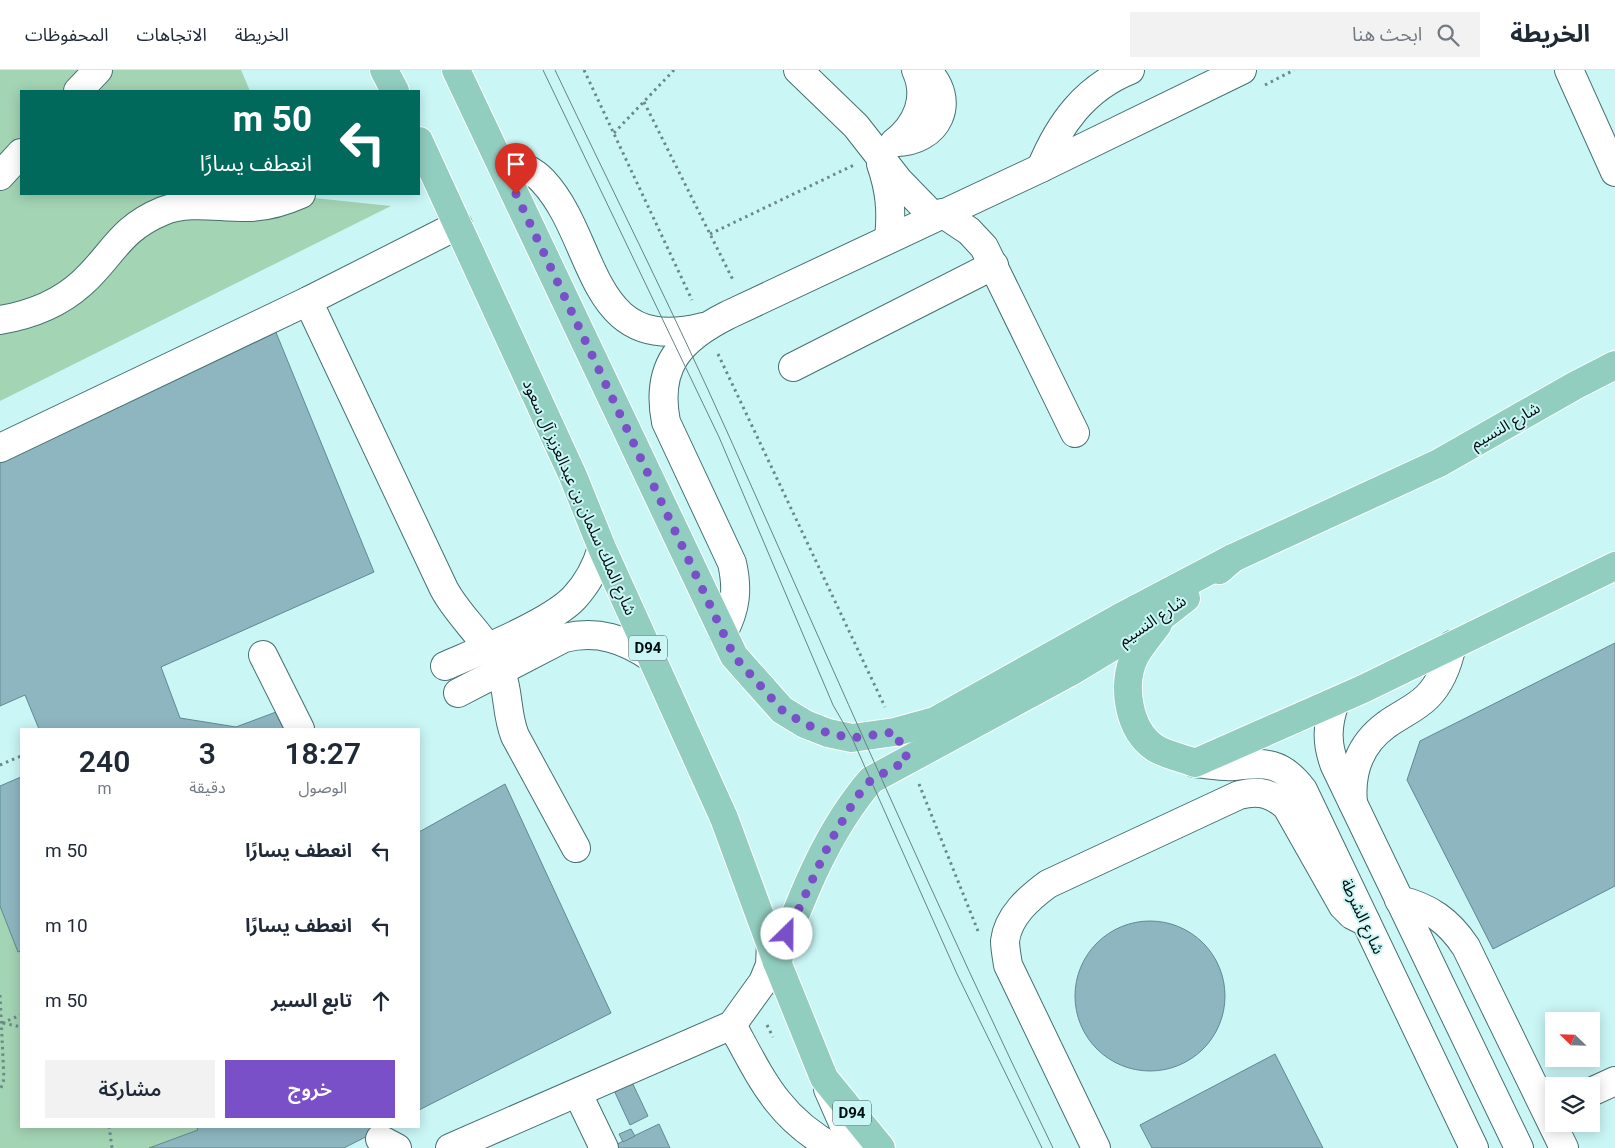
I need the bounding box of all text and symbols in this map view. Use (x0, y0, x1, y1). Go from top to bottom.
search box (1130, 12, 1480, 57)
text: الخريطة (1510, 20, 1590, 48)
icon: search (1434, 21, 1462, 49)
text: ابحث هنا (1352, 23, 1422, 46)
text: المحفوظات (25, 24, 109, 45)
text: الاتجاهات (137, 24, 207, 45)
text: الخريطة (235, 24, 289, 45)
text: 50 m (233, 99, 312, 140)
icon: left (330, 110, 395, 175)
pin (495, 143, 537, 194)
icon: arrive (502, 150, 530, 178)
text: انعطف يسارًا (200, 151, 312, 176)
street label: شارع الملك سلمان بن عبدالعزيز آل سعود (516, 376, 640, 619)
street label: شارع النسيم (1467, 398, 1545, 456)
street label: شارع النسيم (1115, 591, 1191, 652)
road number: D94 (629, 636, 667, 660)
text: 3 (199, 736, 216, 771)
text: 18:27 (284, 736, 361, 771)
text: 240 (79, 744, 130, 779)
text: دقيقة (189, 778, 226, 797)
text: الوصول (298, 778, 347, 797)
text: m (98, 779, 112, 798)
icon: left (367, 837, 395, 865)
text: 50 m (45, 839, 88, 862)
text: انعطف يسارًا (245, 839, 352, 862)
street label: شارع الشرطة (1334, 875, 1388, 958)
position arrow (760, 907, 812, 959)
icon: left (367, 912, 395, 940)
text: 10 m (45, 914, 88, 937)
text: انعطف يسارًا (245, 914, 352, 937)
icon: ahead (367, 987, 395, 1015)
text: 50 m (45, 989, 88, 1012)
text: تابع السير (271, 989, 352, 1012)
north arrow (1545, 1012, 1600, 1068)
map controls (1545, 1012, 1600, 1132)
button: مشاركة (45, 1060, 215, 1118)
button: خروج (225, 1060, 395, 1118)
button: layers (1545, 1077, 1600, 1132)
road number: D94 (833, 1100, 871, 1126)

